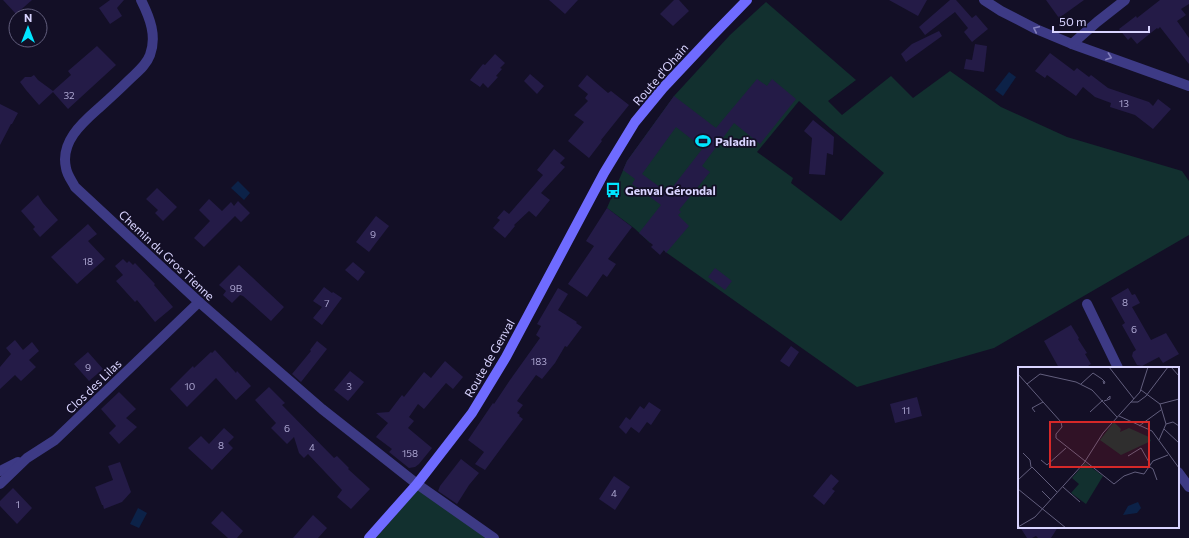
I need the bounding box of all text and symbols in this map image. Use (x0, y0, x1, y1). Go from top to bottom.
north arrow (8, 8, 48, 48)
scale bar (1053, 8, 1149, 34)
text: N (24, 11, 32, 24)
text: 50 m (1059, 14, 1087, 28)
one-way arrow (1033, 26, 1041, 34)
street label: Route d'Ohain (629, 40, 691, 108)
one-way arrow (1105, 53, 1112, 61)
house number: 32 (63, 89, 75, 101)
house number: 13 (1119, 97, 1129, 109)
sports icon: Paladin (694, 132, 712, 150)
place label: Paladin (715, 134, 756, 148)
bus stop icon: Genval Gérondal (604, 181, 622, 199)
place label: Genval Gérondal (625, 183, 716, 197)
street label: Chemin du Gros Tienne (116, 207, 218, 303)
house number: 9 (370, 228, 376, 240)
house number: 18 (83, 255, 93, 267)
house number: 9B (230, 282, 243, 294)
house number: 8 (1122, 296, 1128, 308)
house number: 7 (324, 297, 330, 309)
street label: Route de Genval (461, 316, 517, 400)
house number: 6 (1131, 323, 1137, 335)
house number: 183 (531, 355, 547, 367)
street label: Clos des Lilas (62, 356, 124, 416)
house number: 9 (85, 361, 91, 373)
inset map (1018, 367, 1179, 528)
house number: 10 (185, 380, 195, 392)
house number: 3 (346, 380, 352, 392)
house number: 11 (902, 404, 910, 416)
house number: 6 (284, 422, 290, 434)
house number: 8 (218, 439, 224, 451)
house number: 4 (309, 441, 315, 453)
house number: 158 (402, 447, 418, 459)
house number: 4 (611, 487, 617, 499)
house number: 1 (16, 498, 20, 510)

